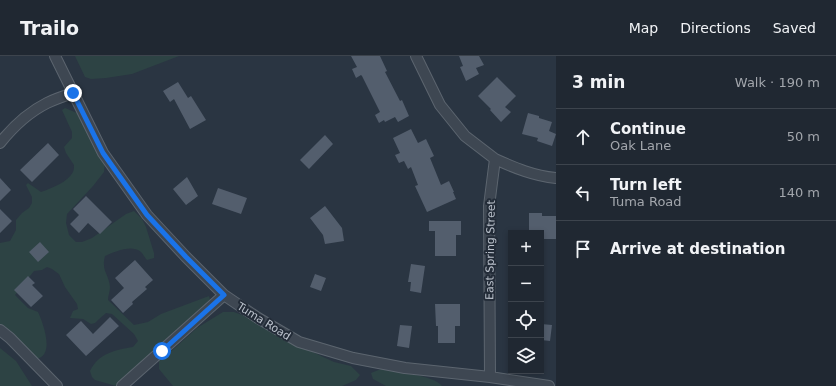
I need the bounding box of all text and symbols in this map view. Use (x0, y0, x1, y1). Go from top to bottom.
text: Trailo (20, 17, 79, 39)
text: Map (629, 20, 658, 36)
text: Directions (680, 20, 751, 36)
text: Saved (773, 20, 816, 36)
text: 3 min (572, 72, 625, 92)
text: Walk · 190 m (735, 75, 820, 90)
route end (64, 84, 82, 102)
text: Continue (610, 120, 686, 138)
icon: ahead (572, 126, 594, 148)
text: 50 m (787, 129, 820, 144)
text: Oak Lane (610, 138, 671, 153)
text: Turn left (610, 176, 682, 194)
icon: left (572, 182, 594, 204)
text: 140 m (778, 185, 820, 200)
text: Tuma Road (610, 194, 682, 209)
street label: East Spring Street (483, 199, 498, 300)
map controls (508, 230, 544, 374)
button: + (508, 230, 544, 266)
icon: arrive (572, 238, 594, 260)
text: Arrive at destination (610, 240, 785, 258)
button: − (508, 266, 544, 302)
street label: Tuma Road (234, 299, 293, 343)
button: locate (508, 302, 544, 338)
button: layers (508, 338, 544, 374)
route start (153, 342, 171, 360)

